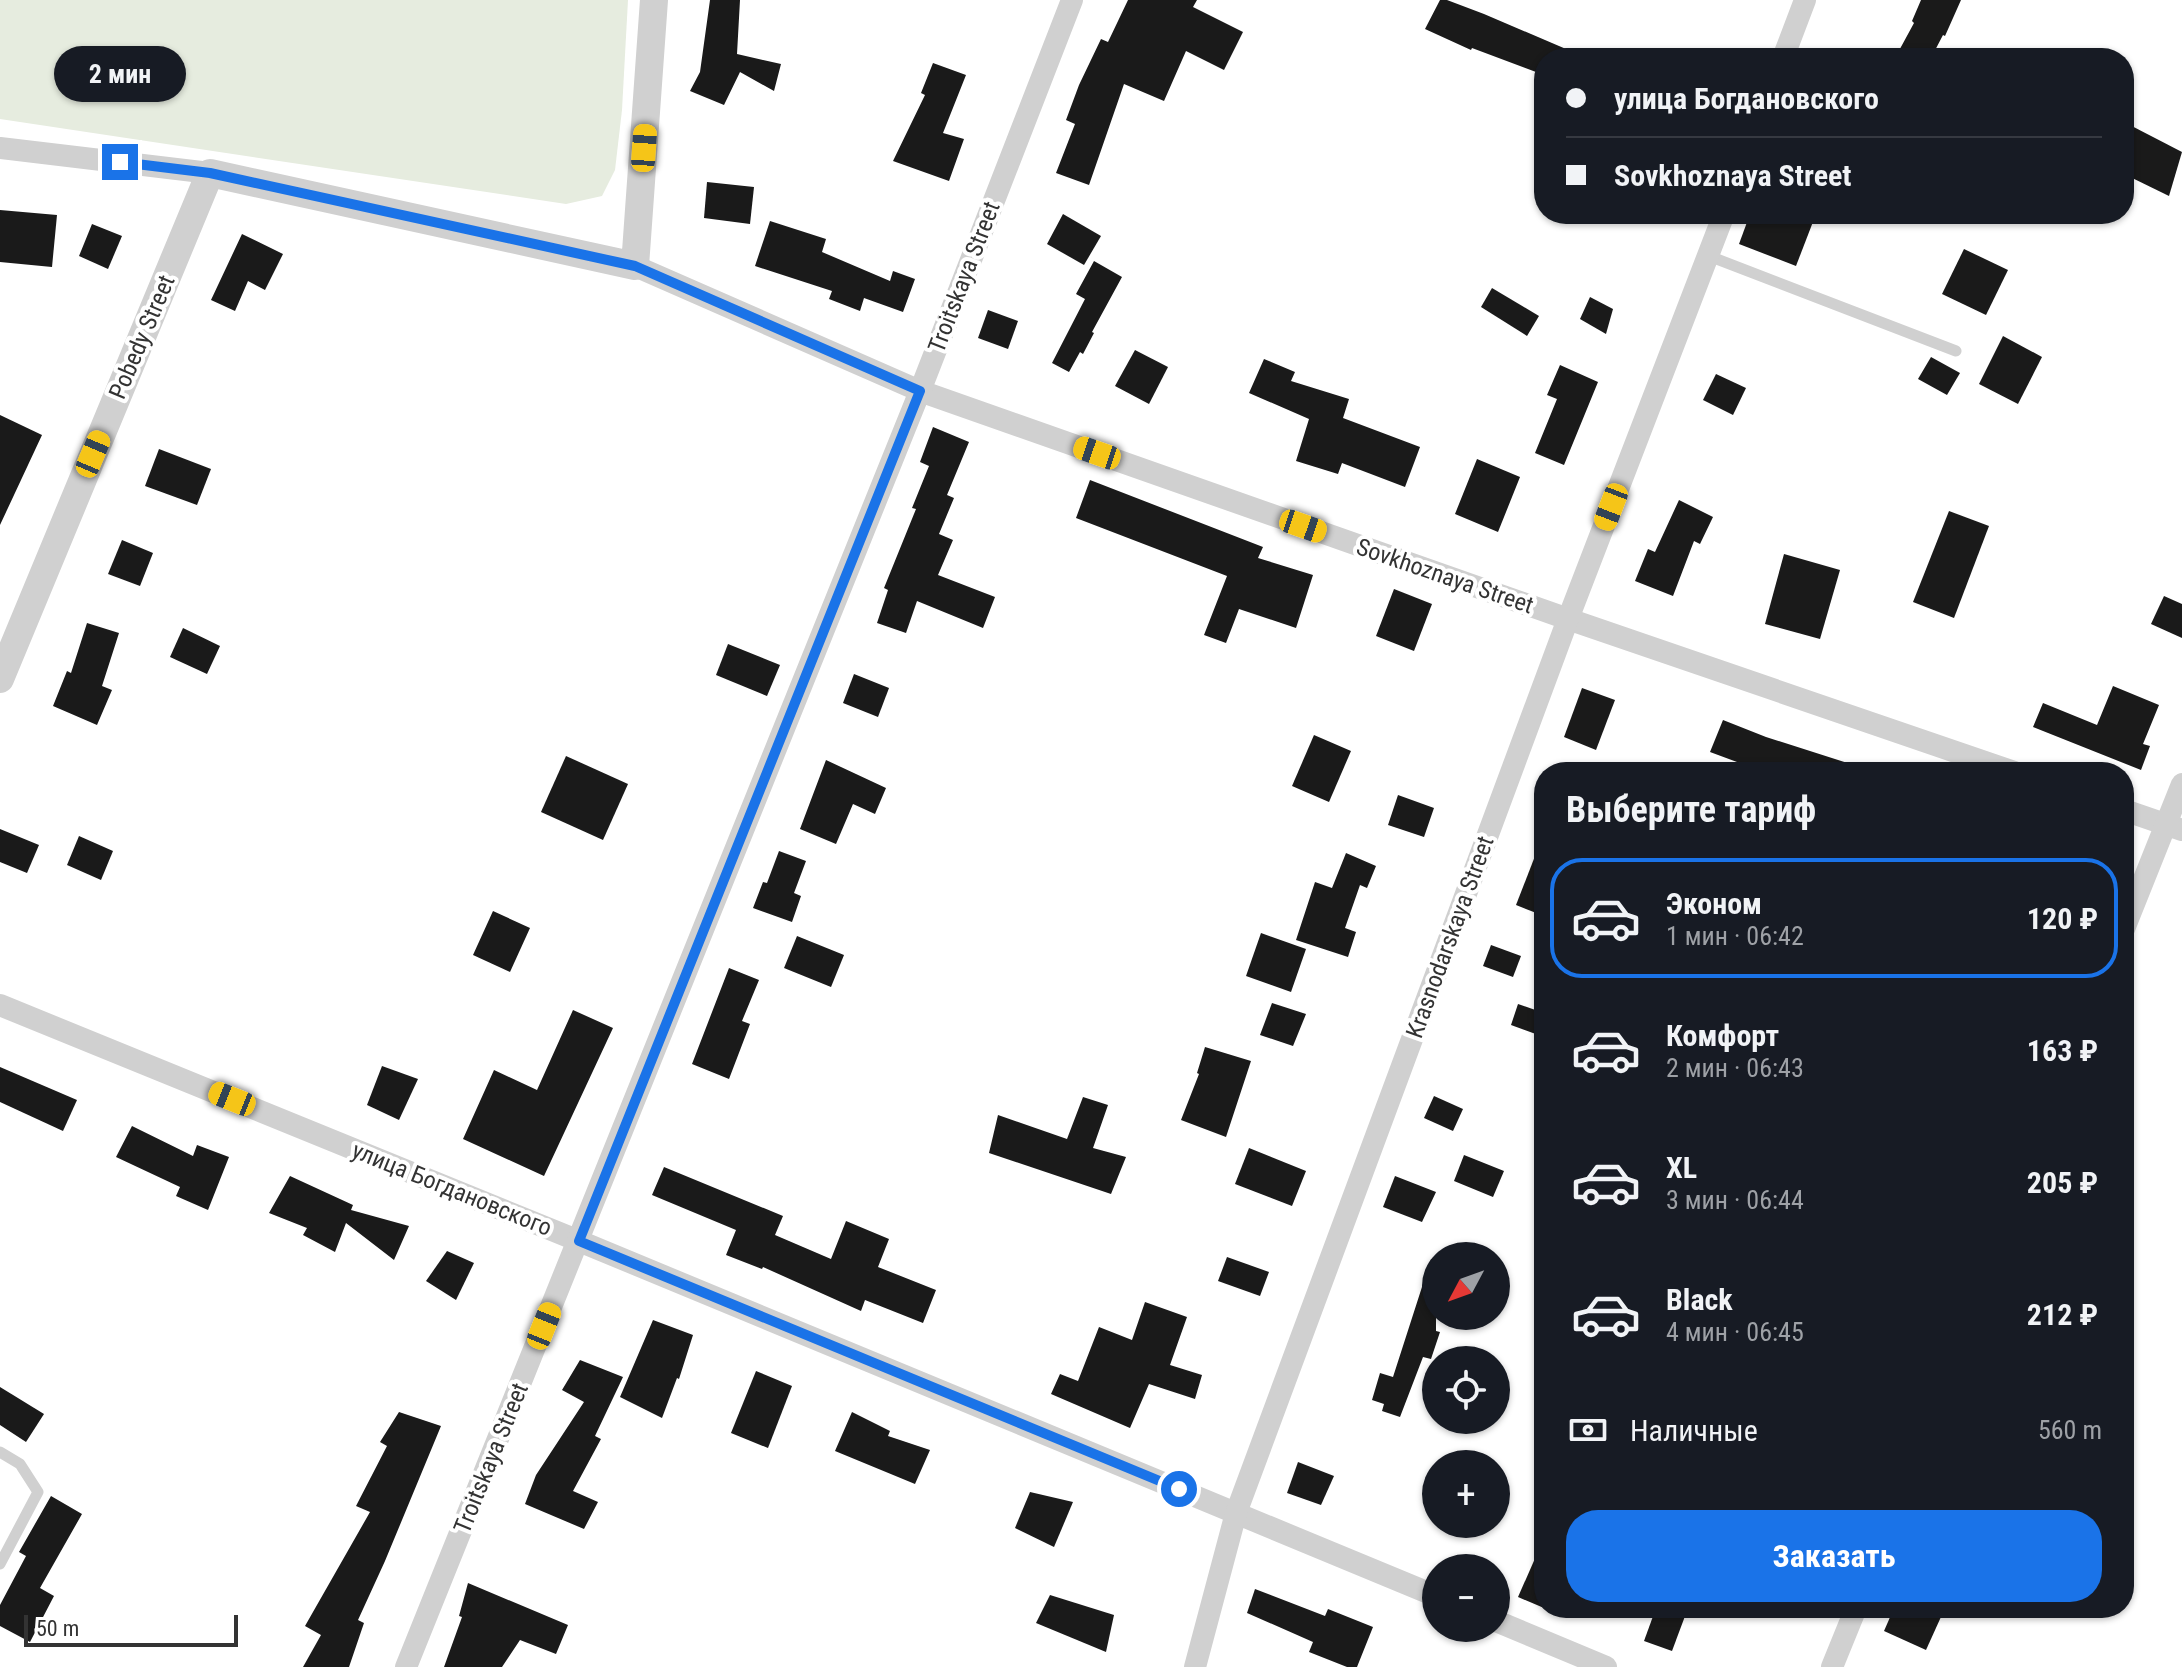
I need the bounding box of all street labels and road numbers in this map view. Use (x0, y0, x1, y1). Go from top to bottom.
street label: Troitskaya Street (922, 198, 1006, 356)
street label: Pobedy Street (103, 271, 181, 403)
street label: Sovkhoznaya Street (1353, 533, 1537, 619)
street label: Krasnodarskaya Street (1400, 832, 1500, 1042)
street label: улица Богдановского (348, 1136, 556, 1242)
street label: Troitskaya Street (448, 1379, 534, 1537)

